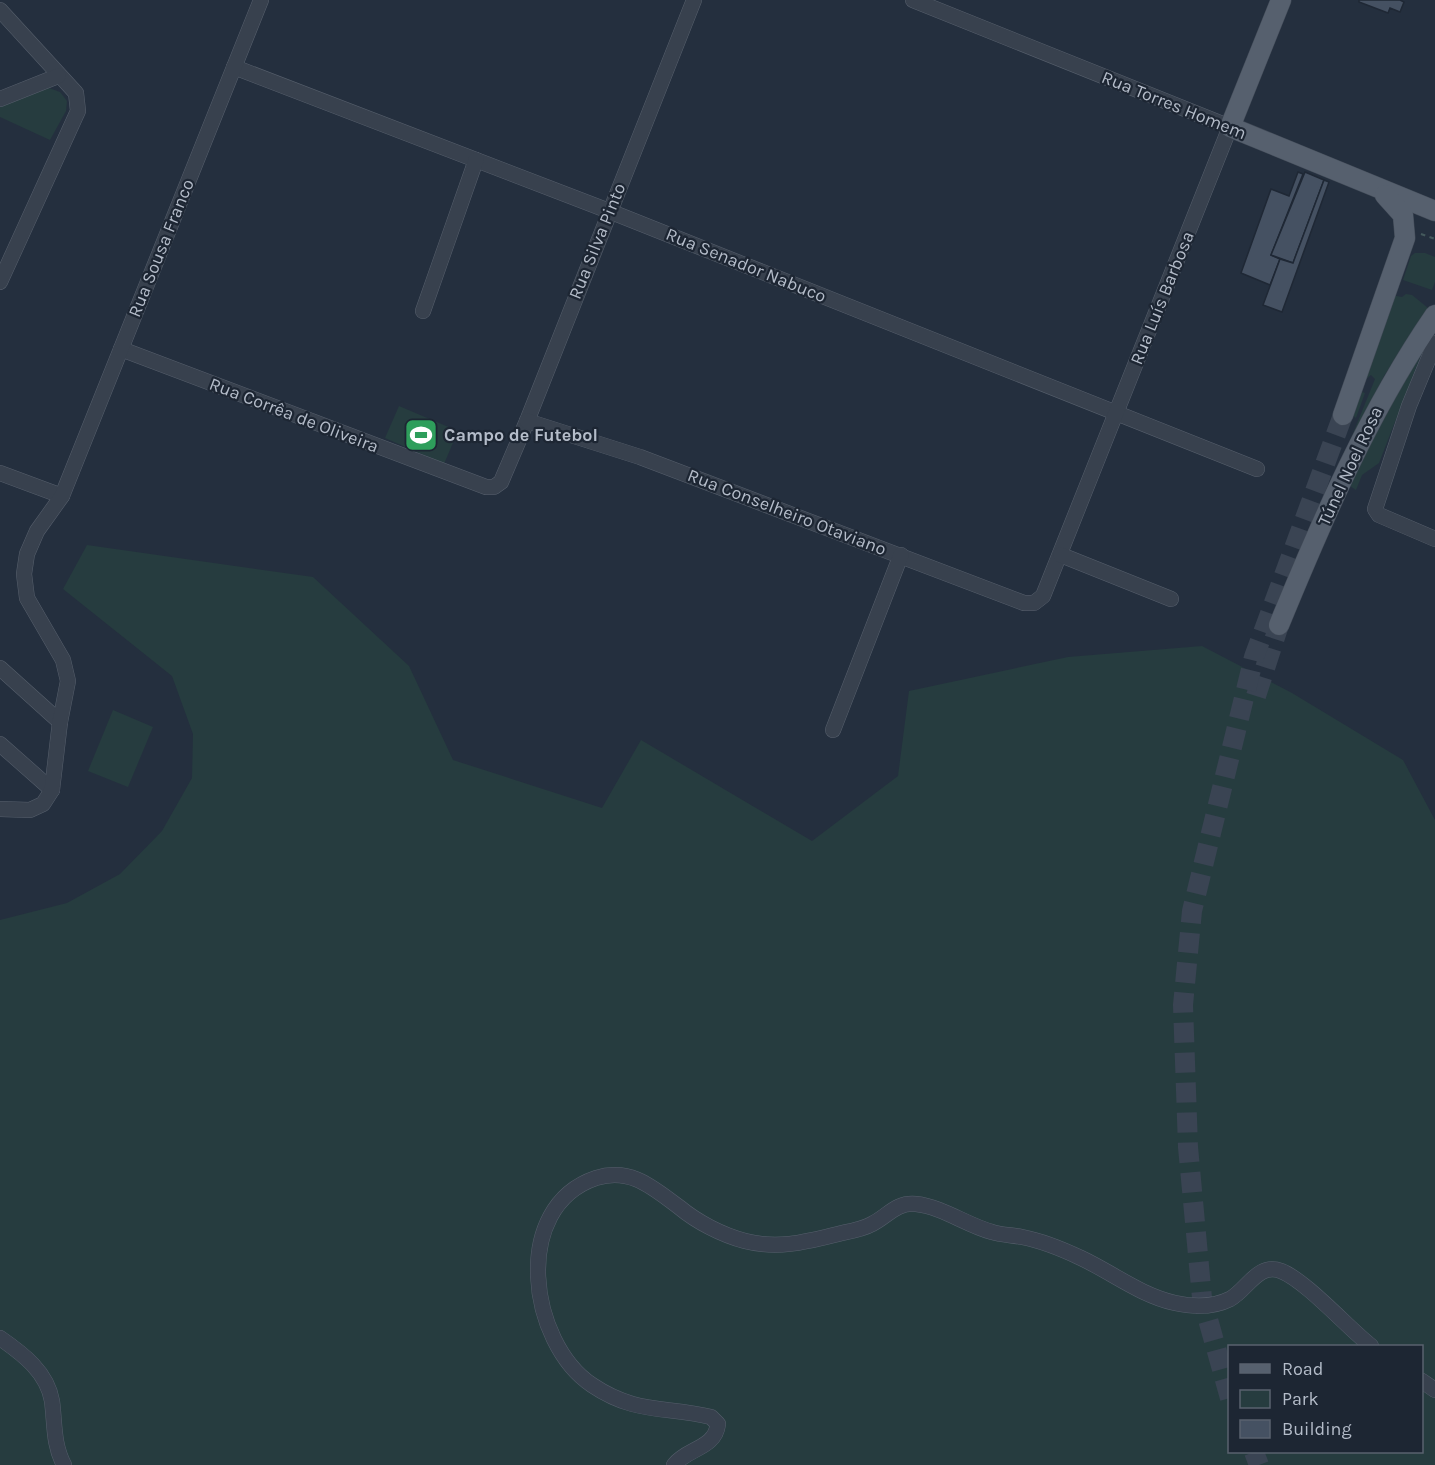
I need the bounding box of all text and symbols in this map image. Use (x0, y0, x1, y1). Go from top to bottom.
street label: Rua Torres Homem (1098, 66, 1250, 144)
street label: Rua Sousa Franco (123, 176, 199, 320)
street label: Rua Silva Pinto (564, 180, 630, 302)
street label: Rua Senador Nabuco (663, 223, 829, 307)
street label: Rua Luís Barbosa (1125, 228, 1199, 368)
street label: Rua Corrêa de Oliveira (206, 373, 382, 457)
street label: Túnel Noel Rosa (1313, 403, 1387, 529)
sports icon: Campo de Futebol (403, 417, 439, 453)
place label: Campo de Futebol (444, 424, 598, 446)
street label: Rua Conselheiro Otaviano (685, 464, 889, 560)
legend (1228, 1345, 1423, 1453)
text: Road (1282, 1358, 1323, 1380)
text: Park (1282, 1388, 1319, 1410)
text: Building (1282, 1418, 1352, 1440)

